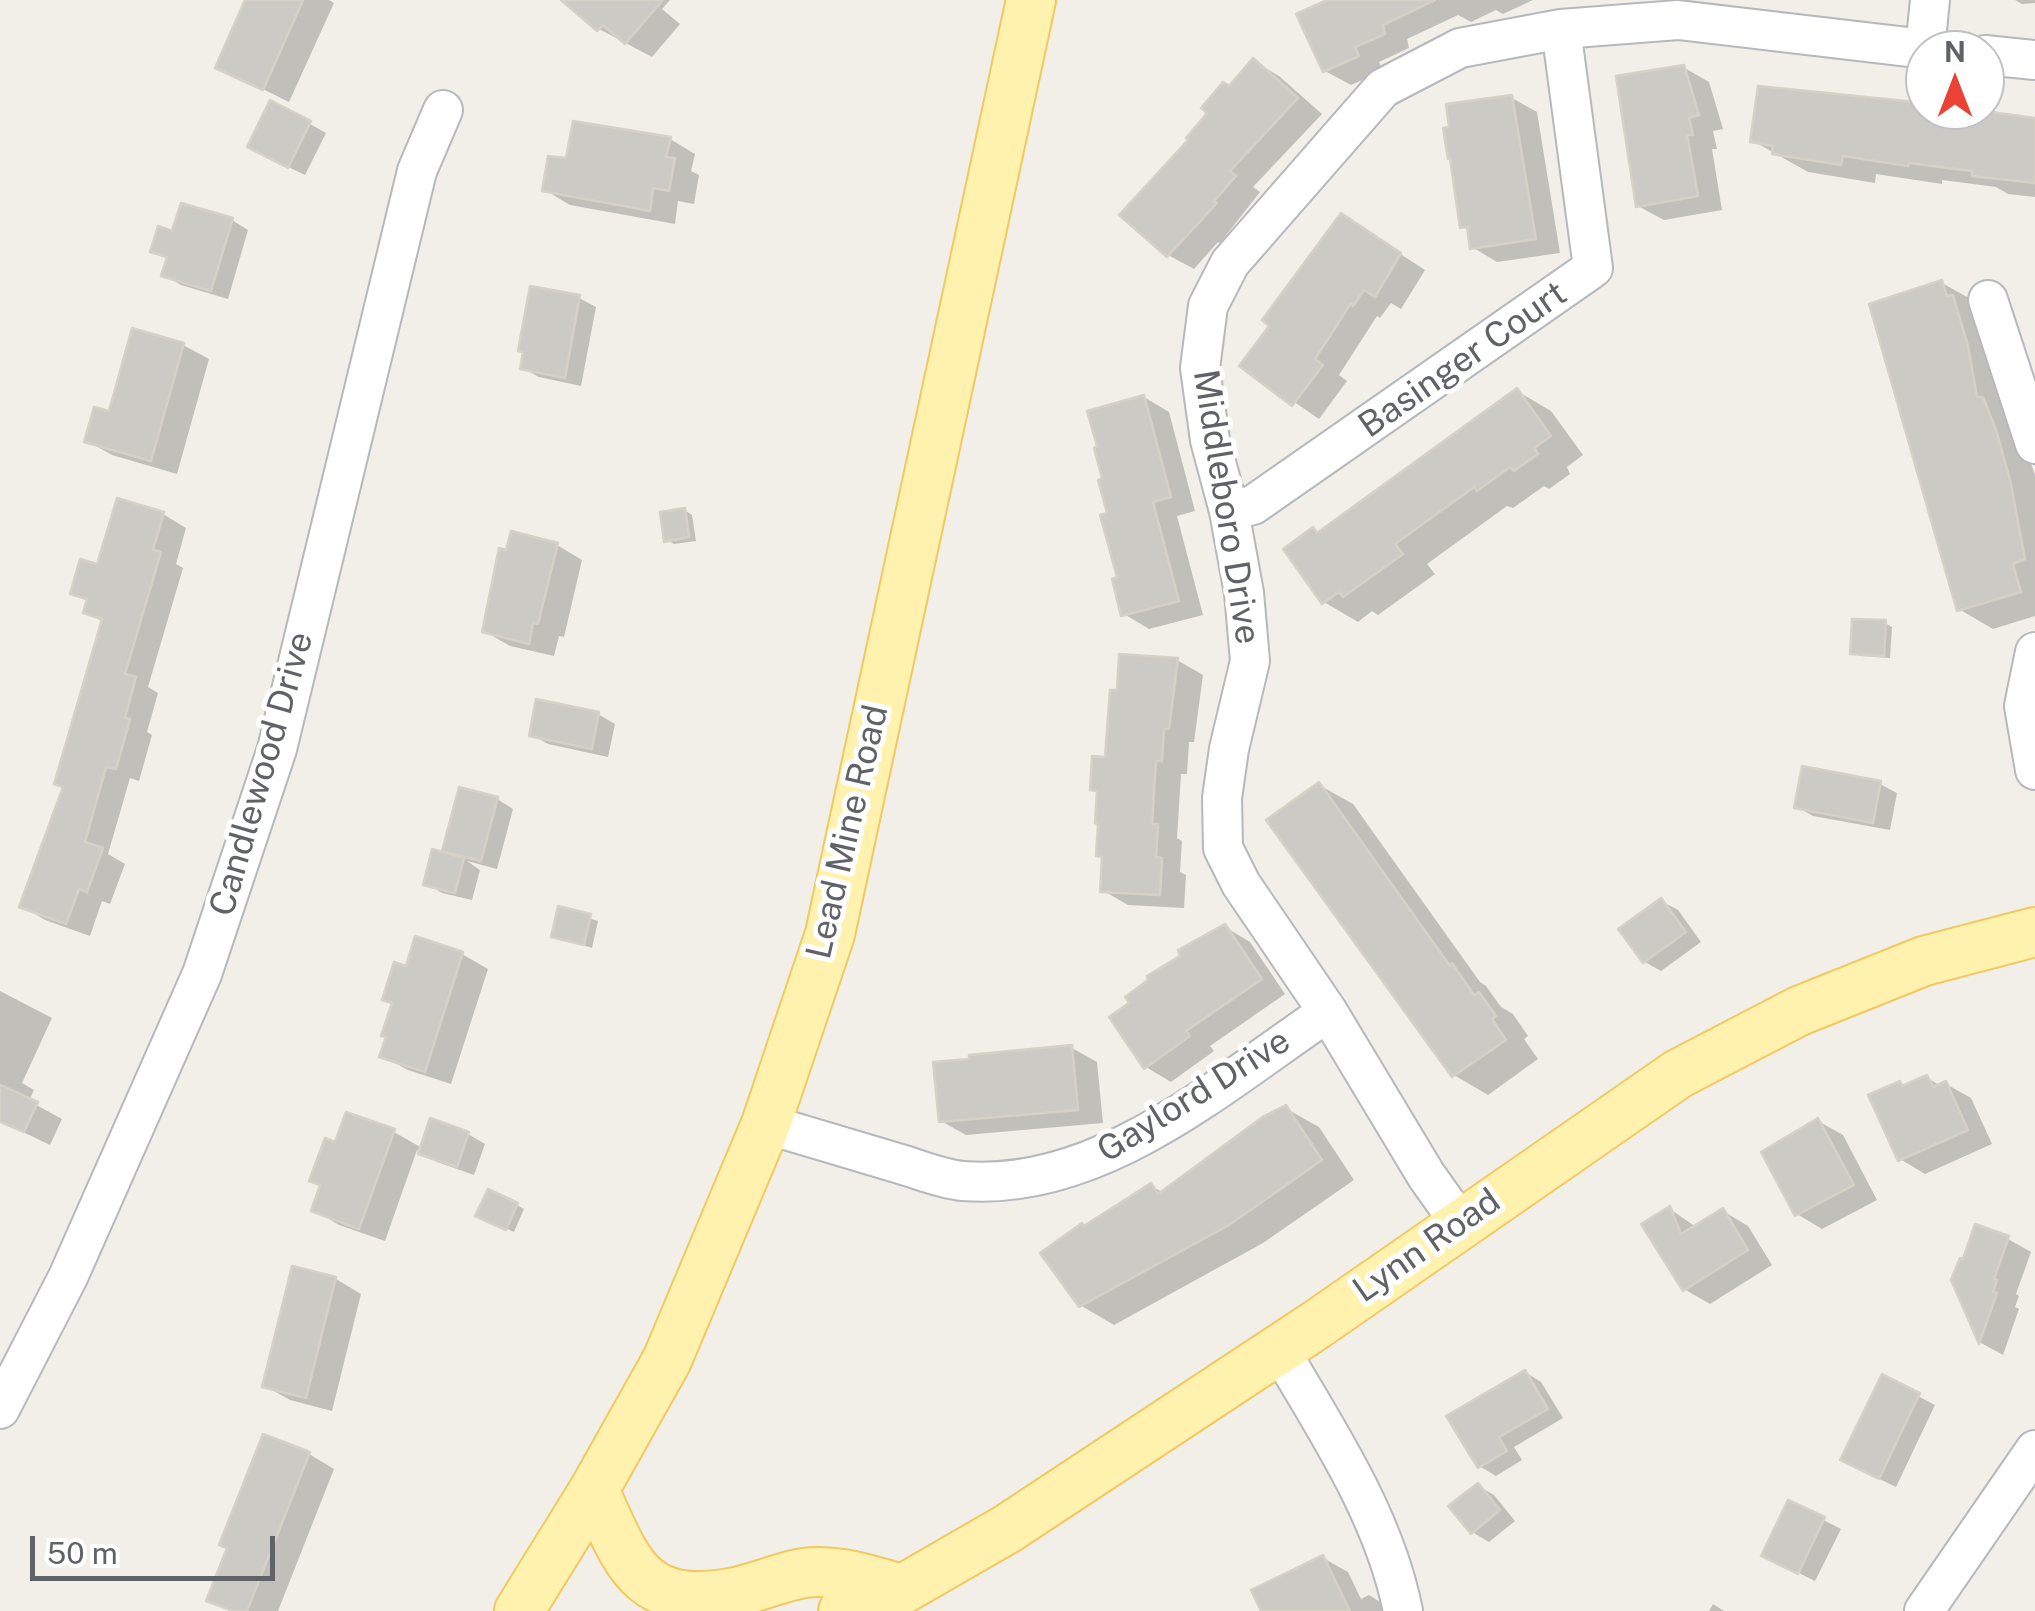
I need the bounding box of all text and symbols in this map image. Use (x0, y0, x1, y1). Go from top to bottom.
north arrow (1905, 30, 2005, 130)
text: N (1944, 35, 1966, 68)
street label: Basinger Court (1351, 273, 1575, 447)
street label: Middleboro Drive (1184, 367, 1268, 647)
street label: Candlewood Drive (201, 627, 323, 921)
street label: Lead Mine Road (798, 701, 898, 963)
street label: Gaylord Drive (1090, 1020, 1298, 1172)
street label: Lynn Road (1346, 1180, 1508, 1312)
scale bar (35, 1516, 280, 1578)
text: 50 m (47, 1535, 118, 1571)

